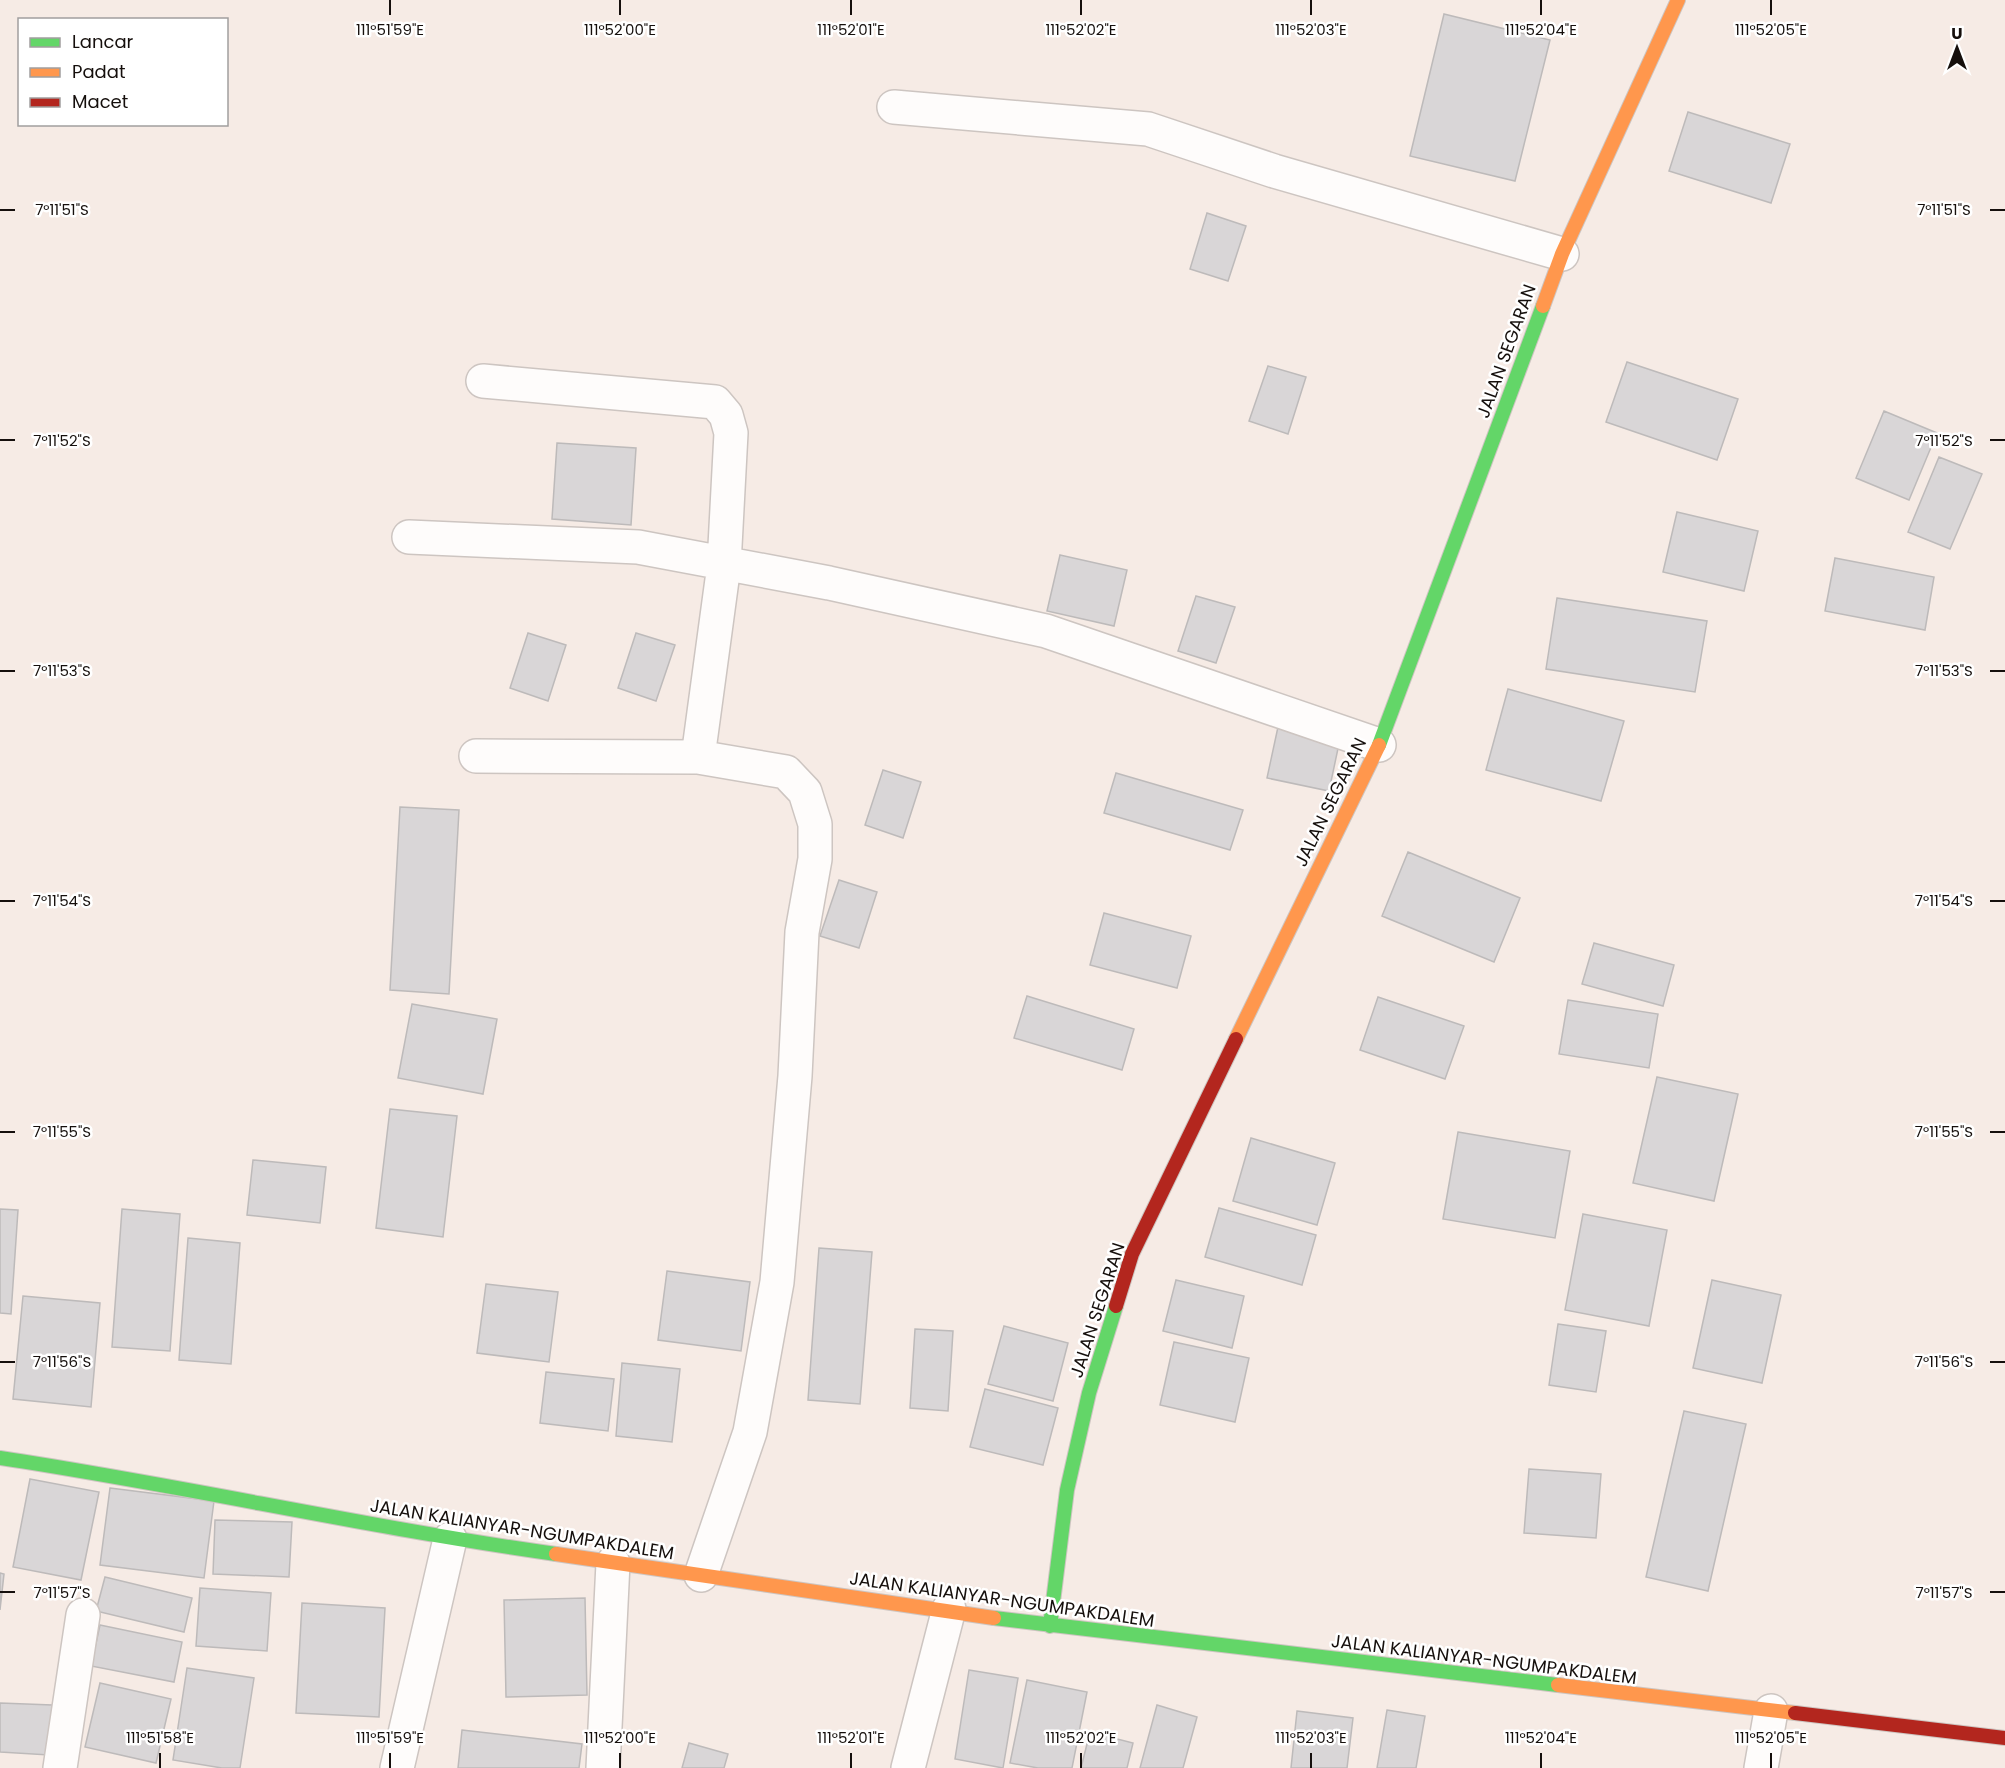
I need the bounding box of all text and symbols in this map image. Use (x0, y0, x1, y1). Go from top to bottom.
legend (18, 18, 228, 126)
north arrow (1927, 18, 1987, 78)
text: 111°51'59"E (356, 19, 424, 40)
text: 111°52'00"E (584, 19, 656, 40)
text: 111°52'01"E (817, 19, 885, 40)
text: 111°52'02"E (1045, 19, 1117, 40)
text: 111°52'03"E (1275, 19, 1347, 40)
text: 111°52'04"E (1505, 19, 1577, 40)
text: 111°52'05"E (1735, 19, 1807, 40)
text: U (1951, 22, 1963, 45)
text: Lancar (72, 29, 134, 54)
text: Padat (72, 59, 125, 84)
text: Macet (72, 89, 128, 114)
text: 7°11'51"S (35, 199, 89, 220)
text: 7°11'51"S (1917, 199, 1971, 220)
street label: JALAN SEGARAN (1470, 281, 1542, 421)
text: 7°11'52"S (33, 430, 91, 451)
text: 7°11'52"S (1915, 430, 1973, 451)
text: 7°11'53"S (33, 660, 91, 681)
text: 7°11'53"S (1915, 660, 1973, 681)
street label: JALAN SEGARAN (1288, 733, 1372, 871)
text: 7°11'54"S (33, 890, 91, 911)
text: 7°11'54"S (1915, 890, 1973, 911)
text: 7°11'55"S (33, 1121, 91, 1142)
text: 7°11'55"S (1915, 1121, 1973, 1142)
street label: JALAN SEGARAN (1063, 1239, 1131, 1381)
text: 7°11'56"S (33, 1351, 91, 1372)
text: 7°11'56"S (1915, 1351, 1973, 1372)
street label: JALAN KALIANYAR-NGUMPAKDALEM (368, 1493, 676, 1565)
street label: JALAN KALIANYAR-NGUMPAKDALEM (848, 1565, 1156, 1633)
text: 7°11'57"S (33, 1582, 91, 1603)
text: 7°11'57"S (1915, 1582, 1973, 1603)
street label: JALAN KALIANYAR-NGUMPAKDALEM (1330, 1628, 1638, 1690)
text: 111°51'58"E (126, 1727, 194, 1748)
text: 111°51'59"E (356, 1727, 424, 1748)
text: 111°52'00"E (584, 1727, 656, 1748)
text: 111°52'01"E (817, 1727, 885, 1748)
text: 111°52'02"E (1045, 1727, 1117, 1748)
text: 111°52'03"E (1275, 1727, 1347, 1748)
text: 111°52'04"E (1505, 1727, 1577, 1748)
text: 111°52'05"E (1735, 1727, 1807, 1748)

